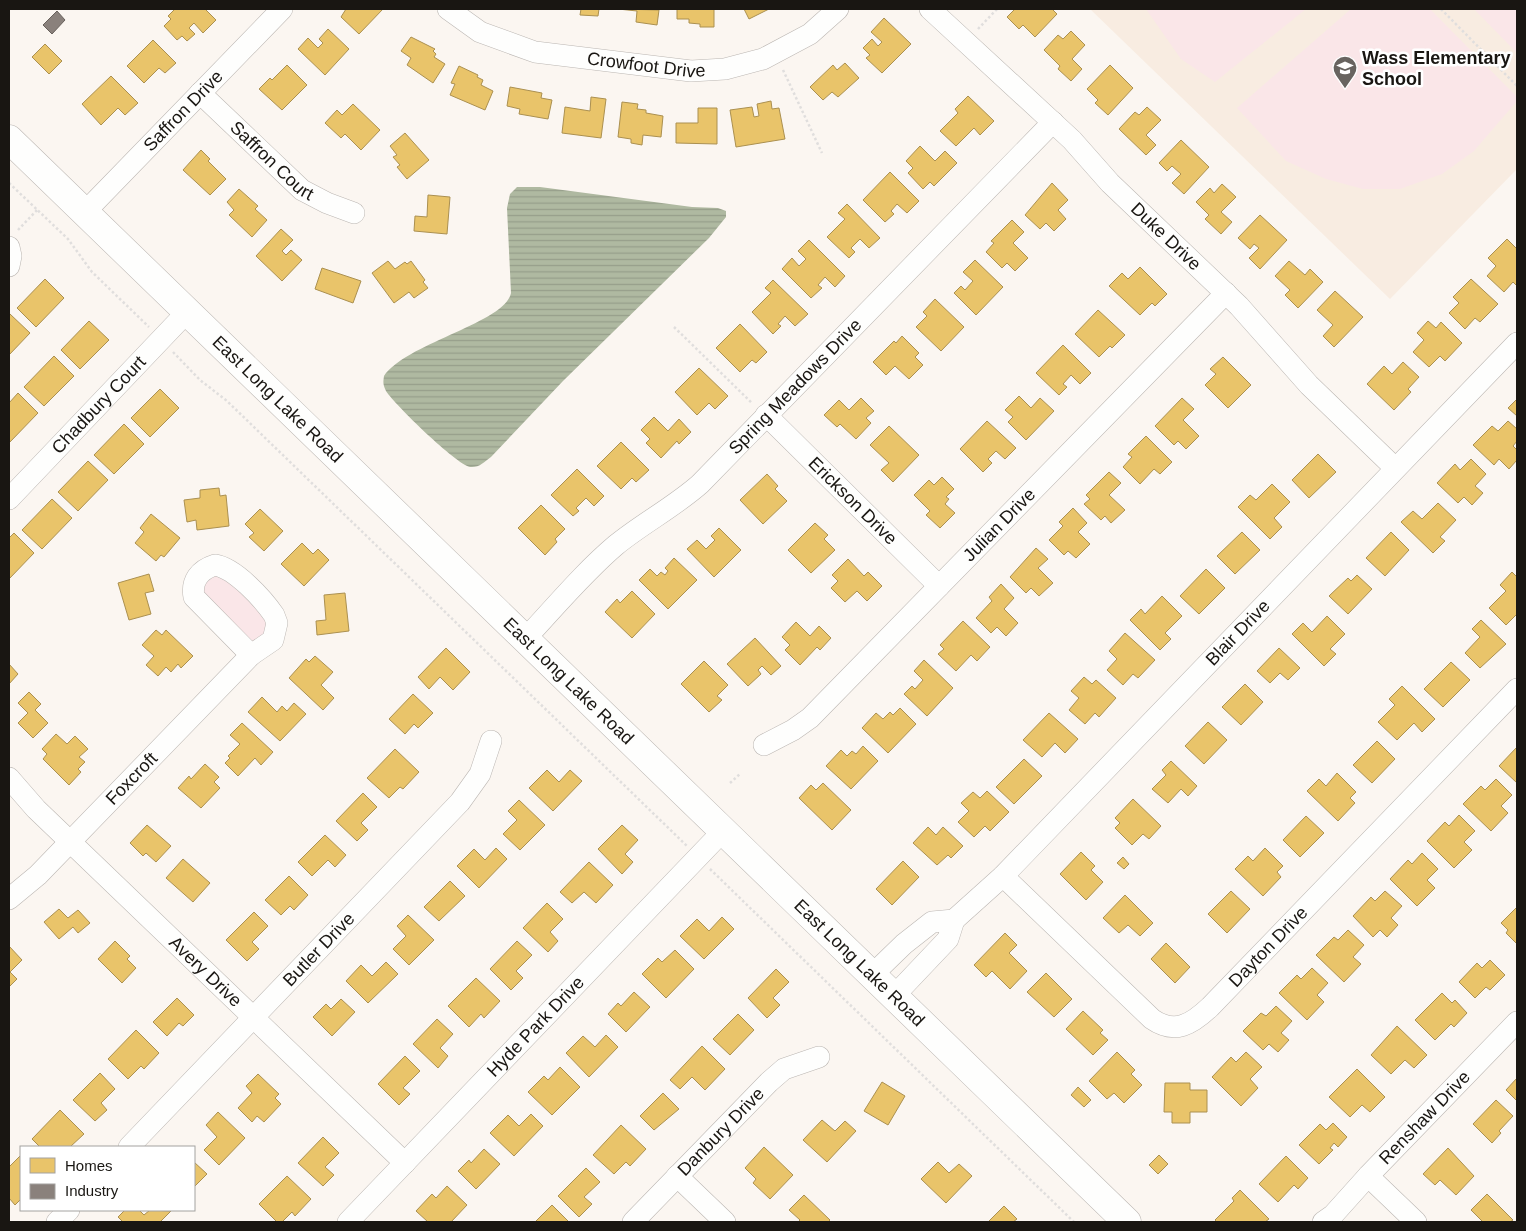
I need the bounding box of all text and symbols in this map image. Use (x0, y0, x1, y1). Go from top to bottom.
street label: Crowfoot Drive (586, 48, 706, 81)
place label: Wass Elementary School (1362, 48, 1510, 89)
school or university icon: Wass Elementary School (1332, 55, 1358, 89)
street label: Saffron Drive (140, 66, 227, 155)
street label: Saffron Court (226, 117, 317, 204)
street label: Duke Drive (1127, 198, 1205, 274)
street label: Spring Meadows Drive (725, 315, 866, 458)
street label: East Long Lake Road (208, 332, 347, 467)
street label: Chadbury Court (48, 352, 150, 458)
street label: Erickson Drive (804, 453, 901, 549)
street label: Julian Drive (959, 484, 1039, 565)
street label: Blair Drive (1202, 596, 1274, 669)
street label: East Long Lake Road (499, 614, 638, 748)
street label: Foxcroft (102, 748, 161, 809)
street label: East Long Lake Road (790, 895, 929, 1030)
street label: Dayton Drive (1225, 902, 1312, 991)
street label: Butler Drive (279, 908, 358, 990)
street label: Avery Drive (165, 932, 246, 1011)
street label: Hyde Park Drive (483, 972, 588, 1081)
street label: Renshaw Drive (1375, 1067, 1474, 1168)
street label: Danbury Drive (674, 1083, 768, 1180)
legend (20, 1146, 195, 1211)
text: Homes (65, 1157, 113, 1174)
text: Industry (65, 1182, 119, 1199)

